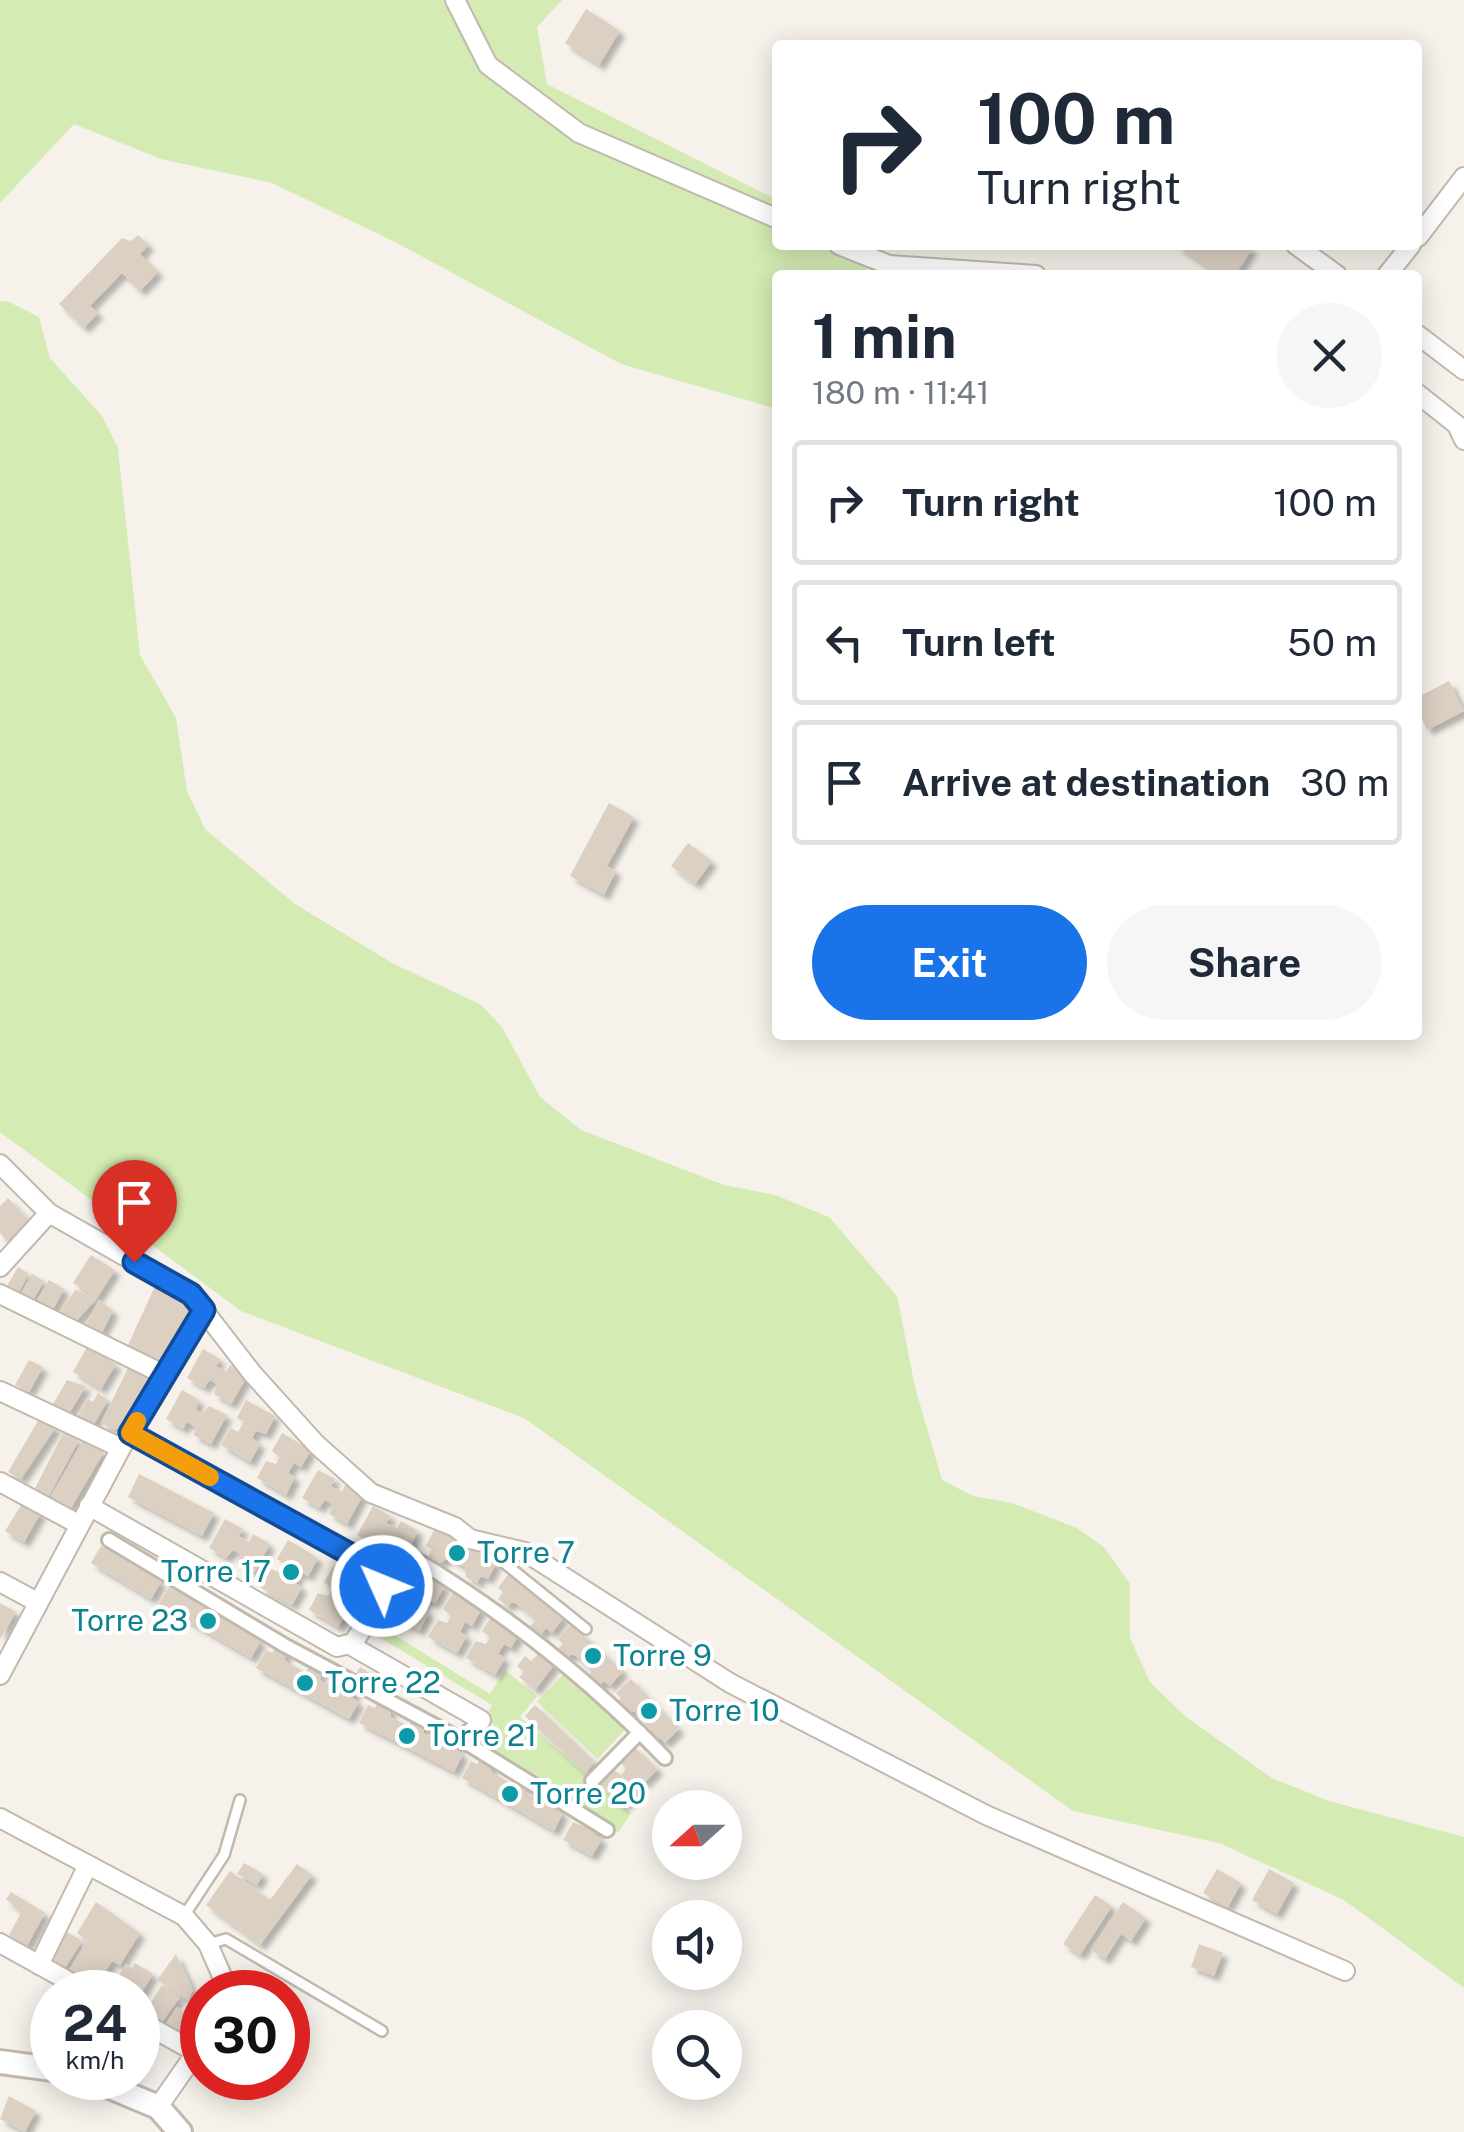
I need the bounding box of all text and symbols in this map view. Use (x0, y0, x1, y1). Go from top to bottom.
text: 100 m (977, 77, 1175, 160)
icon: right (812, 80, 942, 210)
text: Turn right (977, 161, 1181, 214)
text: 1 min (812, 301, 957, 372)
button: close (1277, 303, 1382, 408)
text: 180 m · 11:41 (812, 374, 989, 411)
icon: right (817, 475, 872, 530)
text: Turn right (902, 480, 1080, 525)
text: 100 m (1273, 480, 1377, 525)
icon: left (817, 615, 872, 670)
text: Turn left (902, 620, 1056, 665)
text: 50 m (1287, 620, 1377, 665)
icon: arrive (817, 755, 872, 810)
text: Arrive at destination (902, 760, 1270, 805)
text: 30 m (1300, 760, 1389, 805)
button: Exit (812, 905, 1087, 1020)
button: Share (1107, 905, 1382, 1020)
pin (92, 1160, 177, 1263)
icon: arrive (107, 1175, 162, 1230)
position arrow (330, 1534, 434, 1638)
place label: Torre 7 (477, 1534, 575, 1570)
marker: Torre 7 (446, 1542, 468, 1564)
place label: Torre 17 (161, 1553, 271, 1589)
marker: Torre 17 (280, 1561, 302, 1583)
place label: Torre 23 (71, 1602, 188, 1638)
marker: Torre 23 (197, 1610, 219, 1632)
place label: Torre 9 (613, 1637, 712, 1673)
marker: Torre 9 (582, 1645, 604, 1667)
place label: Torre 22 (325, 1664, 441, 1700)
marker: Torre 22 (294, 1672, 316, 1694)
place label: Torre 10 (669, 1692, 780, 1728)
marker: Torre 10 (638, 1700, 660, 1722)
place label: Torre 21 (427, 1717, 537, 1753)
marker: Torre 21 (396, 1725, 418, 1747)
place label: Torre 20 (530, 1775, 646, 1811)
marker: Torre 20 (499, 1783, 521, 1805)
north arrow (652, 1790, 742, 1880)
map controls (652, 1790, 742, 2100)
button: sound (652, 1900, 742, 1990)
speed limit sign: 30 (180, 1970, 310, 2100)
text: 24 (63, 1993, 127, 2052)
button: search (652, 2010, 742, 2100)
text: km/h (66, 2045, 124, 2075)

